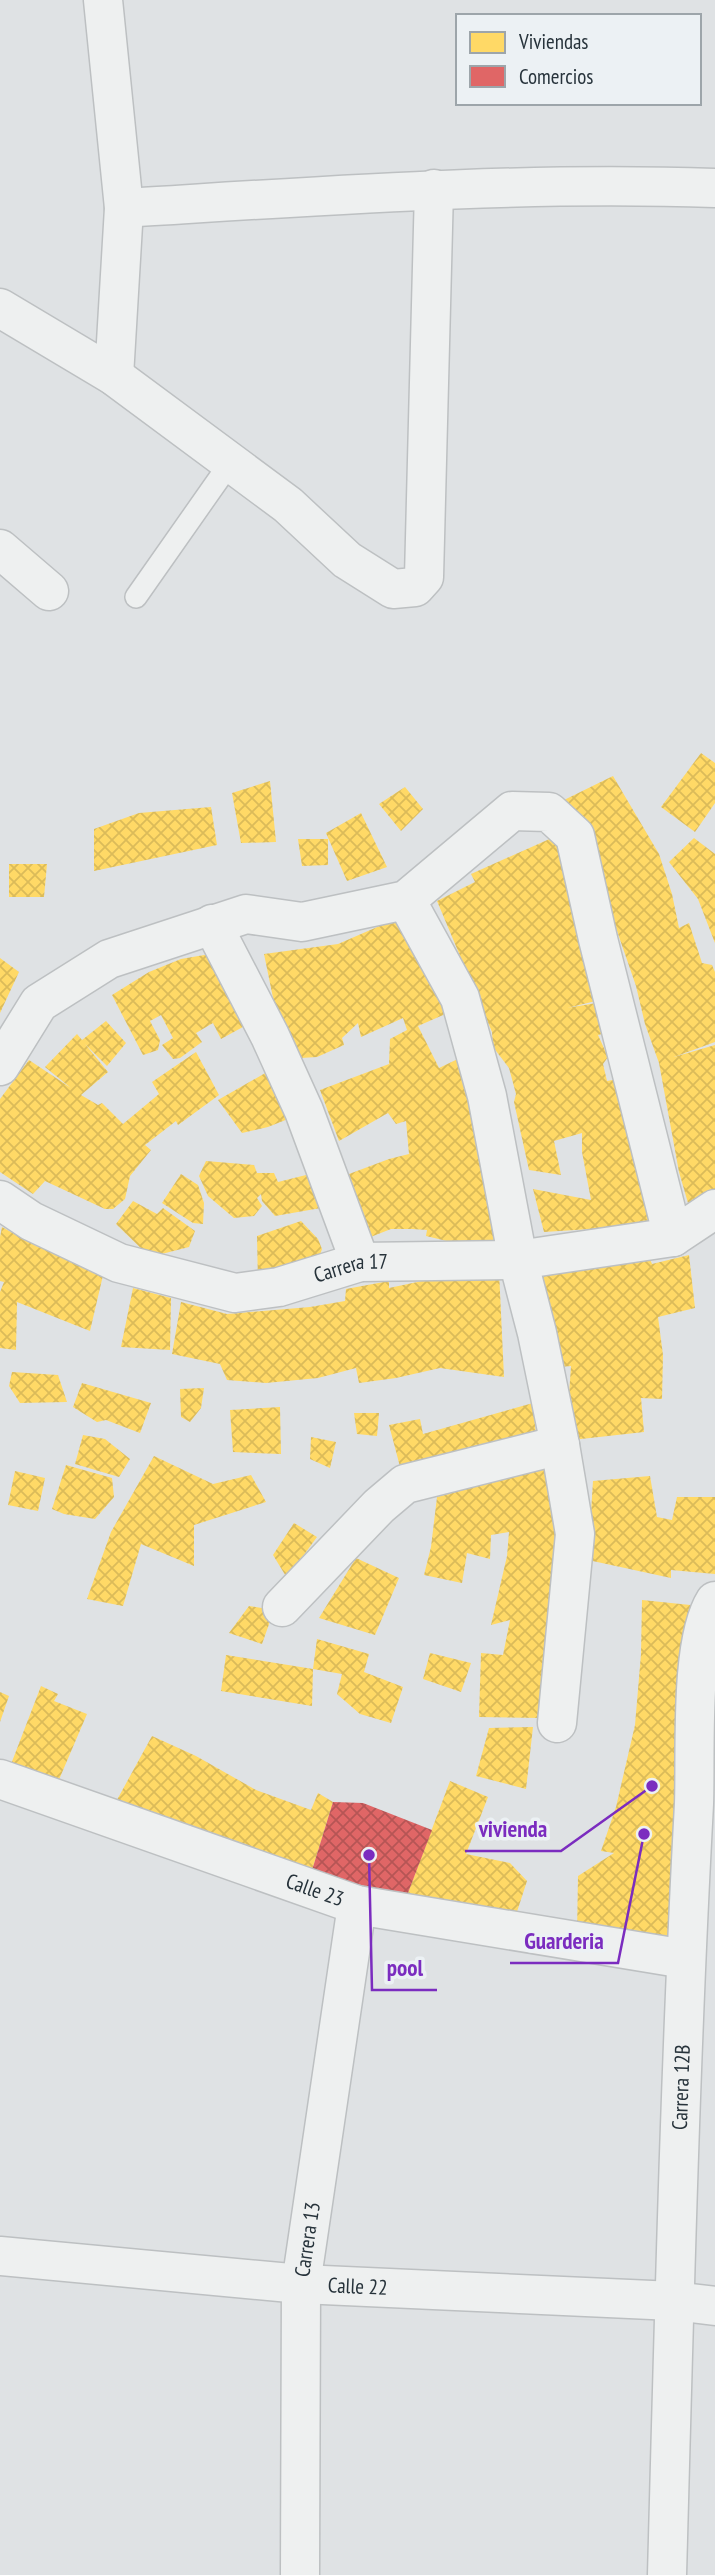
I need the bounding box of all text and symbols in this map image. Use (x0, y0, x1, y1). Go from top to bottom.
legend (456, 14, 701, 105)
text: Viviendas (518, 28, 588, 55)
text: Comercios (519, 63, 593, 90)
street label: Carrera 17 (310, 1248, 388, 1288)
callout: vivienda (465, 1807, 561, 1851)
text: vivienda (478, 1814, 547, 1843)
street label: Calle 23 (283, 1867, 348, 1912)
callout: Guarderia (510, 1919, 618, 1963)
text: Guarderia (524, 1926, 604, 1955)
callout: pool (372, 1946, 437, 1990)
text: pool (387, 1953, 424, 1982)
street label: Carrera 12B (666, 2044, 696, 2130)
street label: Carrera 13 (288, 2200, 326, 2279)
street label: Calle 22 (327, 2271, 388, 2301)

